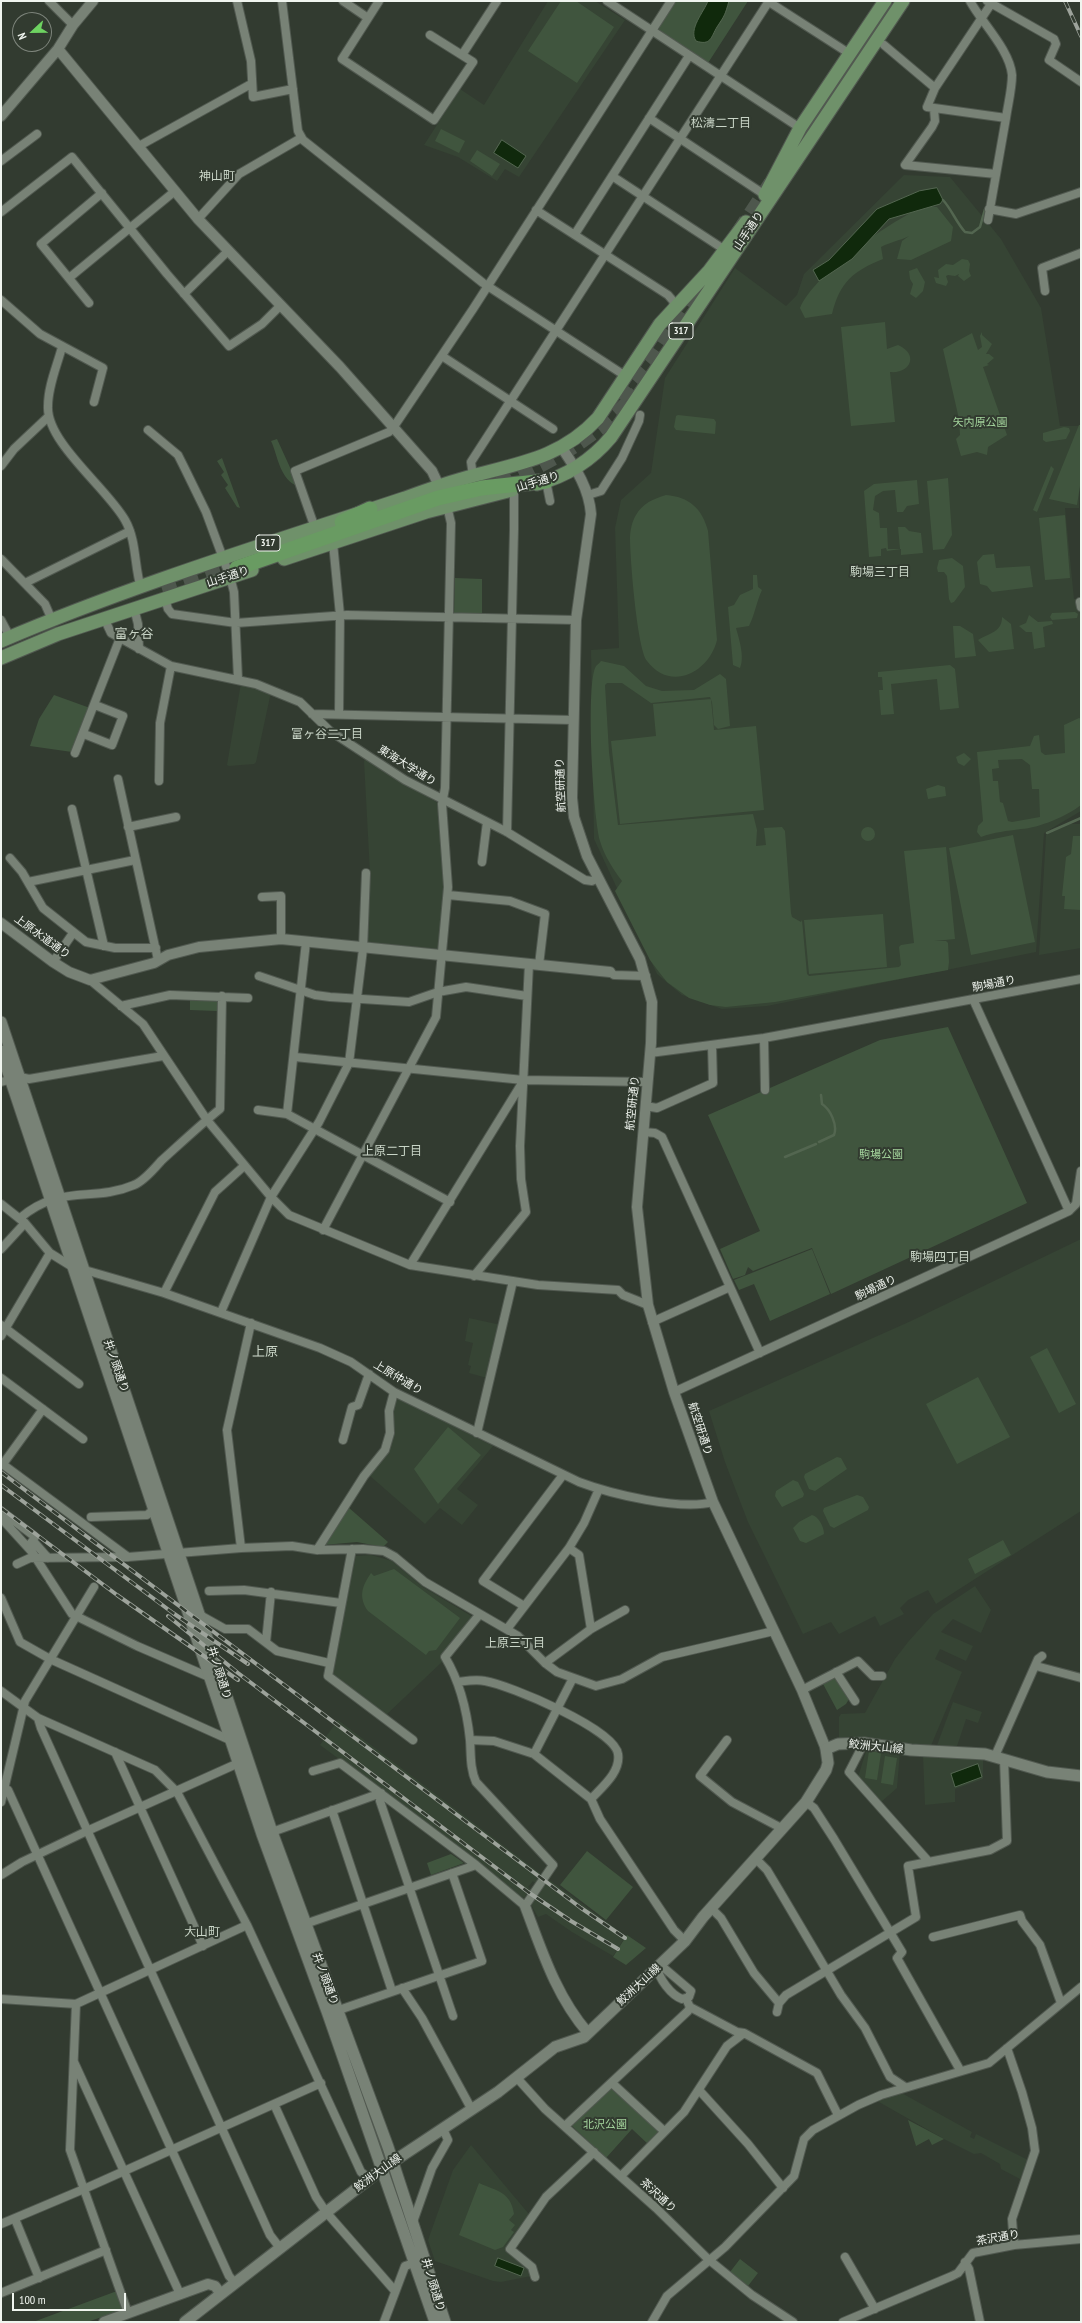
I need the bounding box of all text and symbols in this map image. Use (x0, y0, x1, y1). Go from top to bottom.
north arrow (12, 12, 52, 52)
text: N (14, 31, 29, 42)
district label: 松濤二丁目 (691, 117, 751, 131)
district label: 神山町 (199, 170, 235, 184)
street label: 山手通り (731, 209, 767, 253)
road number: 317 (669, 323, 693, 339)
park label: 矢内原公園 (953, 416, 1007, 430)
street label: 山手通り (515, 469, 561, 495)
road number: 317 (256, 535, 280, 551)
street label: 山手通り (205, 564, 251, 590)
district label: 駒場三丁目 (850, 566, 910, 580)
district label: 富ヶ谷 (115, 626, 153, 642)
district label: 富ヶ谷二丁目 (291, 728, 363, 742)
street label: 東海大学通り (376, 743, 438, 789)
street label: 航空研通り (553, 757, 569, 813)
street label: 上原水道通り (11, 912, 73, 962)
street label: 駒場通り (971, 973, 1017, 995)
street label: 航空研通り (624, 1075, 642, 1131)
district label: 上原二丁目 (362, 1145, 422, 1159)
park label: 駒場公園 (859, 1148, 903, 1162)
district label: 駒場四丁目 (910, 1251, 970, 1265)
street label: 駒場通り (853, 1273, 899, 1303)
street label: 井ノ頭通り (101, 1338, 131, 1394)
district label: 上原 (252, 1344, 278, 1360)
street label: 上原仲通り (371, 1358, 425, 1398)
street label: 航空研通り (685, 1401, 715, 1457)
district label: 上原三丁目 (485, 1637, 545, 1651)
street label: 井ノ頭通り (204, 1645, 234, 1701)
street label: 鮫洲大山線 (848, 1738, 904, 1756)
district label: 大山町 (184, 1926, 220, 1940)
street label: 井ノ頭通り (309, 1951, 341, 2007)
street label: 鮫洲大山線 (614, 1961, 664, 2009)
park label: 北沢公園 (583, 2118, 627, 2132)
street label: 鮫洲大山線 (352, 2151, 404, 2195)
street label: 茶沢通り (637, 2176, 679, 2216)
street label: 茶沢通り (975, 2228, 1021, 2248)
street label: 井ノ頭通り (419, 2257, 447, 2313)
scale bar (14, 2285, 128, 2311)
text: 100 m (19, 2292, 46, 2307)

